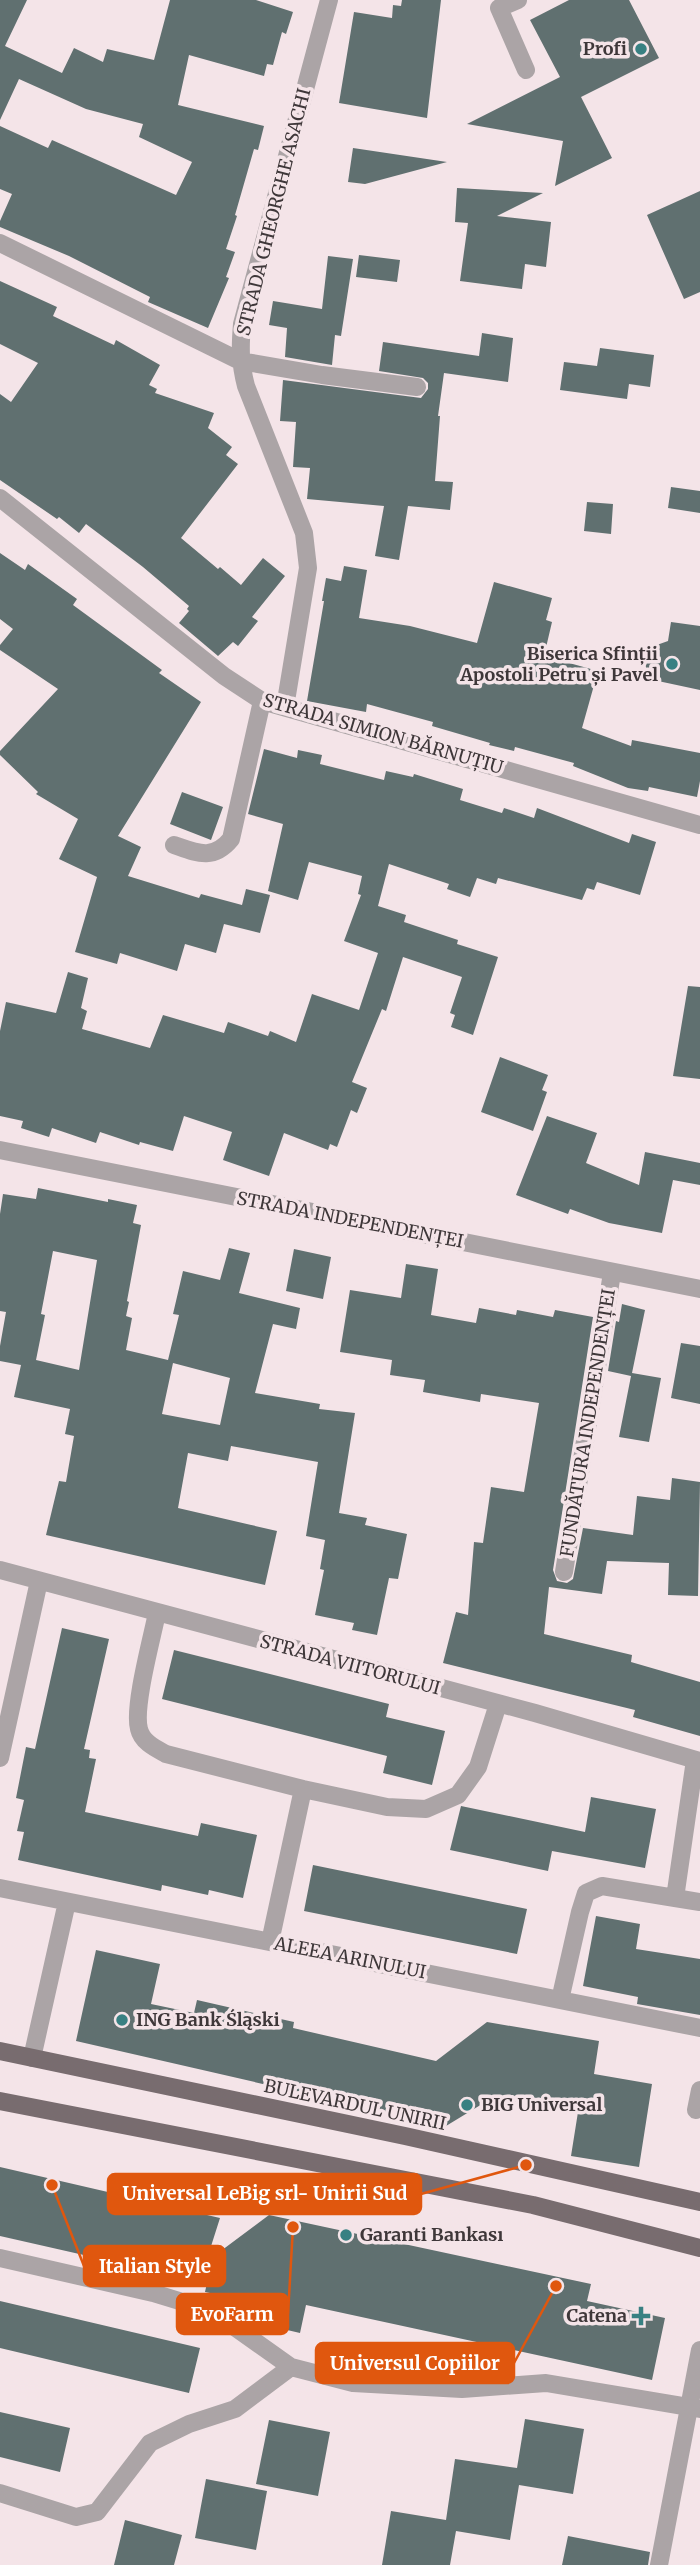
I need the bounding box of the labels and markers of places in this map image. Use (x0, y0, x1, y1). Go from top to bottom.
place label: Profi (583, 37, 627, 60)
marker: Profi (633, 41, 649, 57)
place label: Biserica Sfinții Apostoli Petru și Pavel (459, 642, 658, 686)
marker: Biserica Sfinții Apostoli Petru și Pavel (664, 656, 680, 672)
place label: ING Bank Śląski (136, 2008, 280, 2031)
marker: ING Bank Śląski (114, 2012, 130, 2028)
place label: BIG Universal (481, 2093, 602, 2116)
marker: BIG Universal (459, 2097, 475, 2113)
callout: Universal LeBig srl- Unirii Sud (108, 2174, 421, 2214)
place label: Garanti Bankası (360, 2223, 503, 2246)
marker: Garanti Bankası (338, 2227, 354, 2243)
callout: Italian Style (84, 2246, 225, 2286)
callout: EvoFarm (177, 2294, 288, 2334)
place label: Catena (566, 2304, 627, 2327)
marker: Catena (633, 2308, 649, 2324)
callout: Universul Copiilor (316, 2343, 514, 2383)

